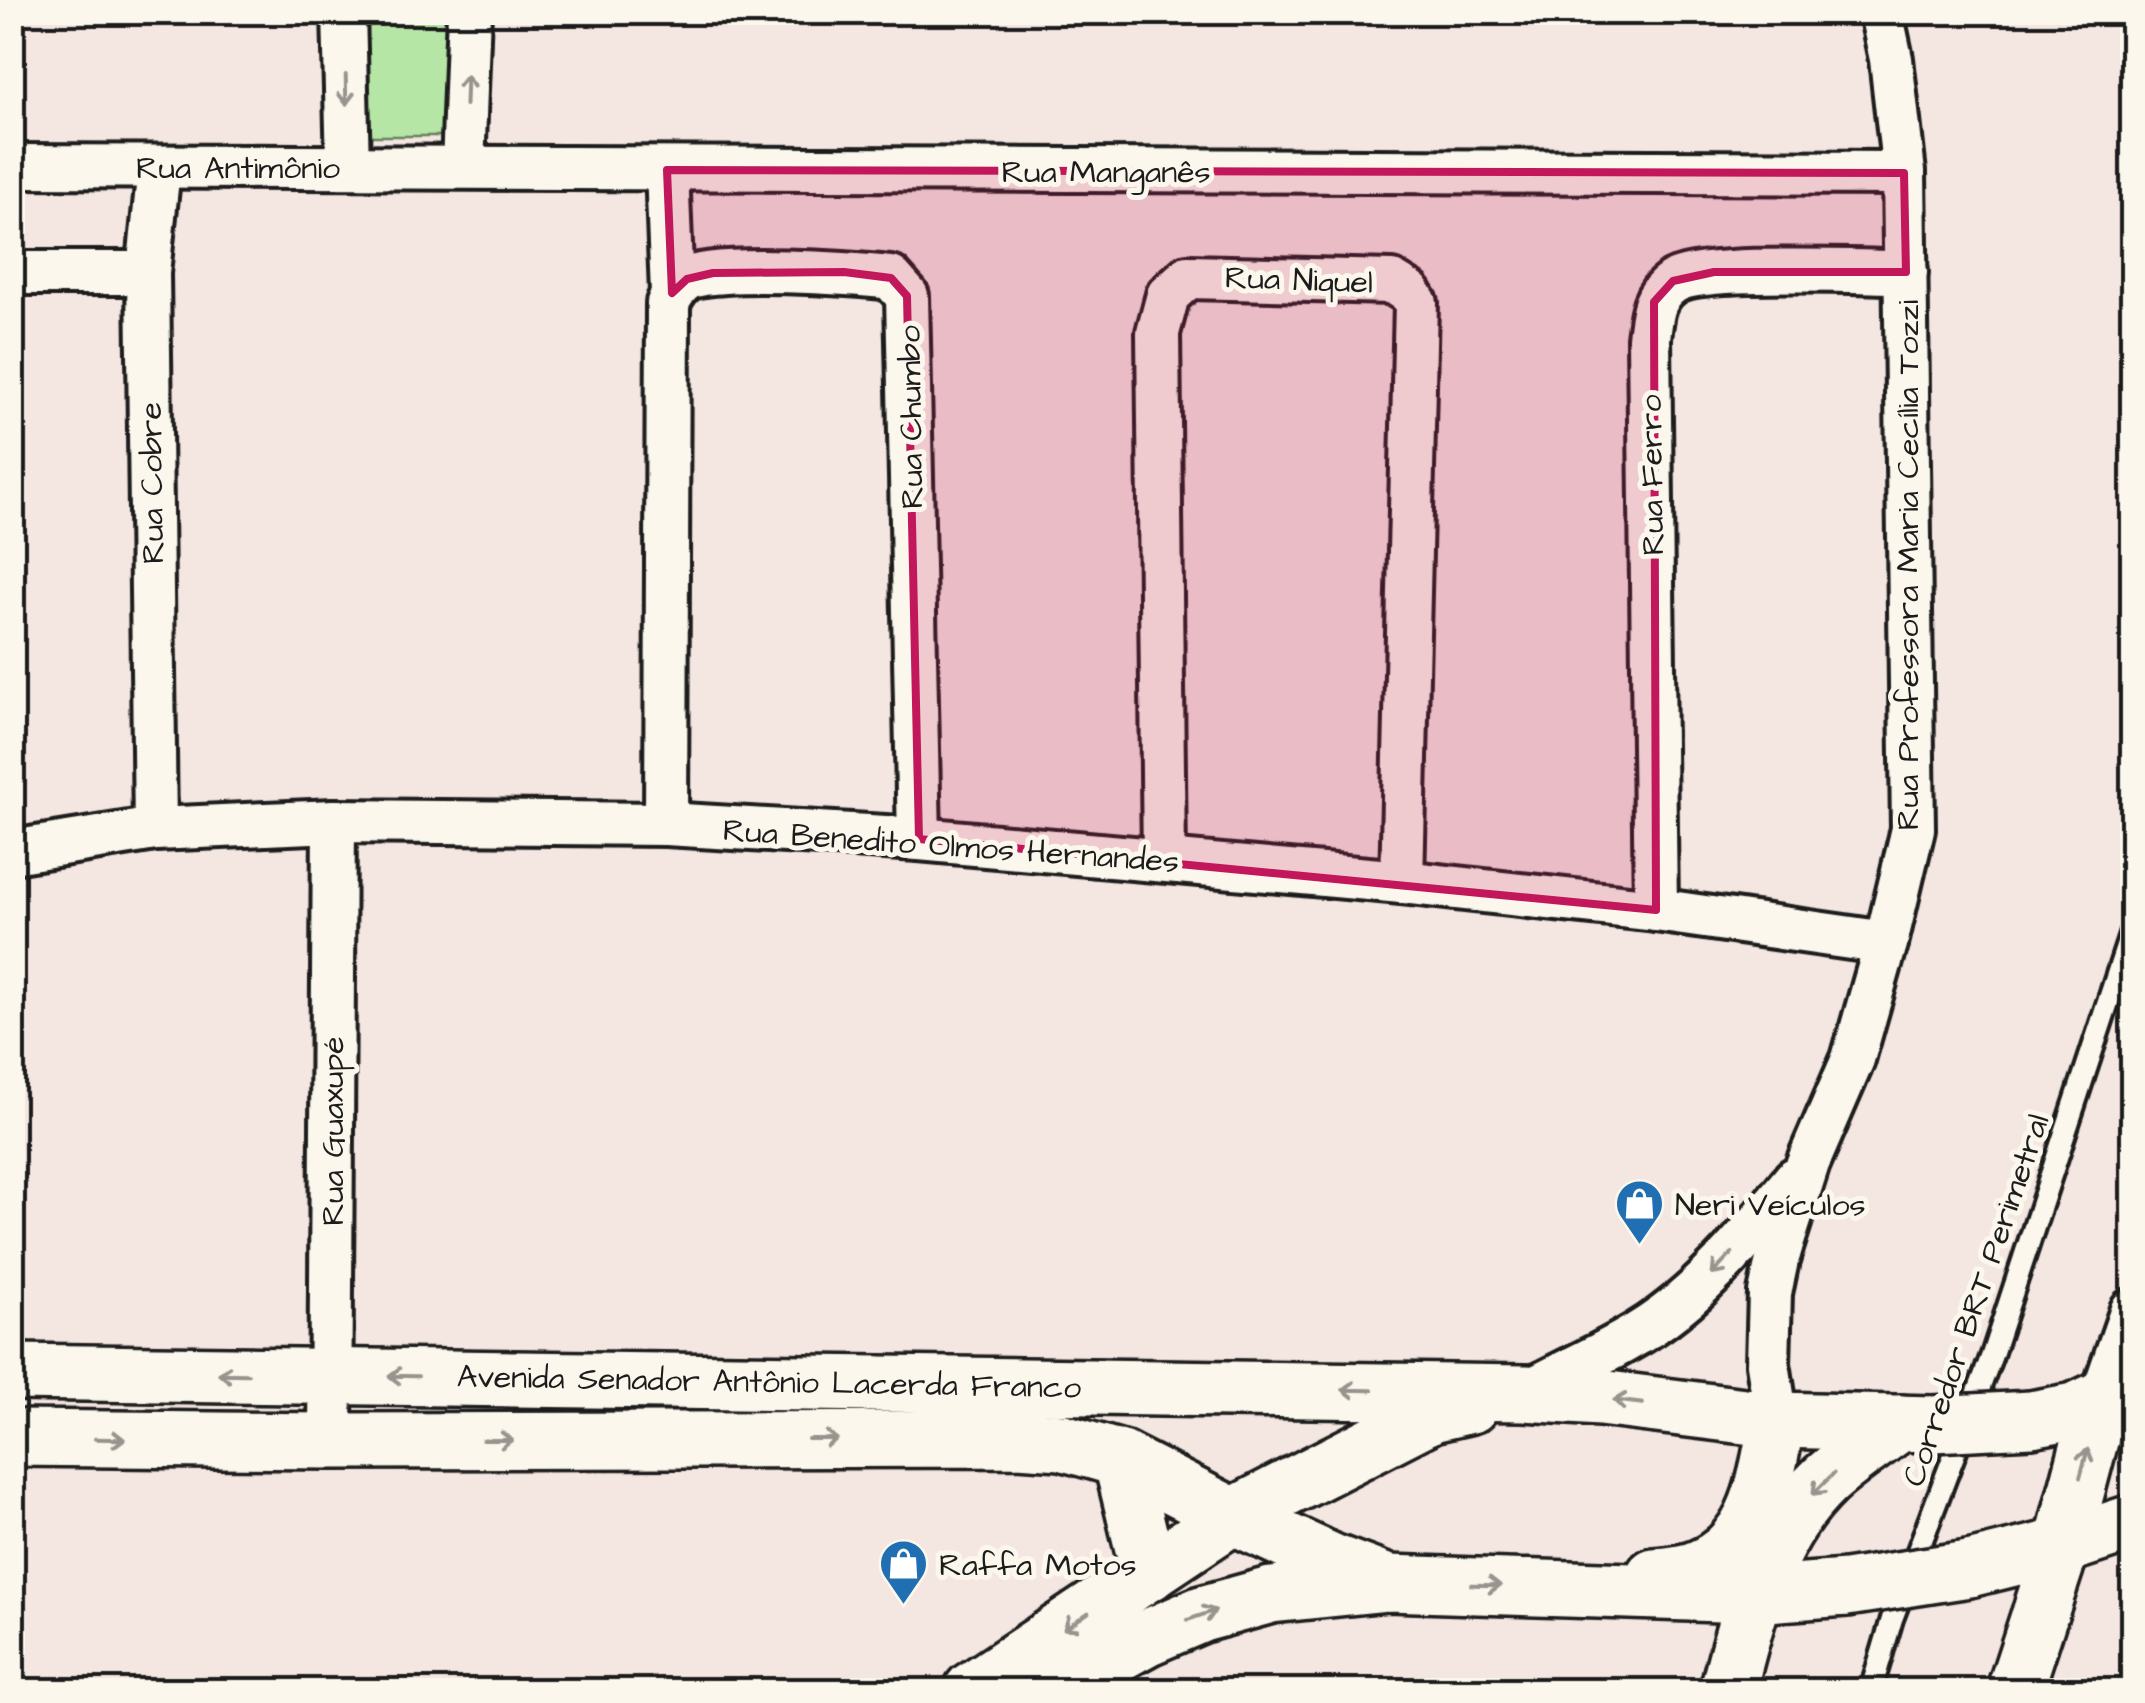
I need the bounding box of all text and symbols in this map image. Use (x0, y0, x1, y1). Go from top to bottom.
one-way arrow (337, 73, 356, 105)
one-way arrow (457, 74, 476, 106)
street label: Rua Antimônio (136, 146, 340, 191)
street label: Rua Manganês (1001, 150, 1211, 195)
street label: Rua Niquel (1224, 255, 1374, 306)
street label: Rua Professora Maria Cecília Tozzi (1886, 300, 1931, 830)
street label: Rua Chumbo (887, 325, 936, 509)
street label: Rua Ferro (1629, 394, 1676, 556)
street label: Rua Cobre (129, 402, 176, 564)
street label: Rua Benedito Olmos Hernandes (721, 808, 1181, 885)
street label: Rua Guaxupé (311, 1036, 356, 1226)
street label: Corredor BRT Perimetral (1892, 1108, 2061, 1493)
shop icon: Neri Veículos (1614, 1178, 1666, 1246)
place label: Neri Veículos (1675, 1183, 1866, 1228)
one-way arrow (1711, 1251, 1734, 1276)
street label: Avenida Senador Antônio Lacerda Franco (456, 1355, 1082, 1410)
one-way arrow (218, 1364, 250, 1383)
one-way arrow (387, 1366, 419, 1385)
one-way arrow (1342, 1381, 1374, 1400)
one-way arrow (1613, 1392, 1645, 1410)
one-way arrow (92, 1430, 125, 1448)
one-way arrow (480, 1430, 513, 1450)
one-way arrow (806, 1430, 838, 1448)
one-way arrow (2076, 1448, 2095, 1479)
one-way arrow (1812, 1471, 1836, 1495)
shop icon: Raffa Motos (878, 1538, 930, 1606)
place label: Raffa Motos (939, 1543, 1137, 1588)
one-way arrow (1469, 1576, 1501, 1595)
one-way arrow (1185, 1605, 1217, 1623)
one-way arrow (1063, 1611, 1091, 1632)

